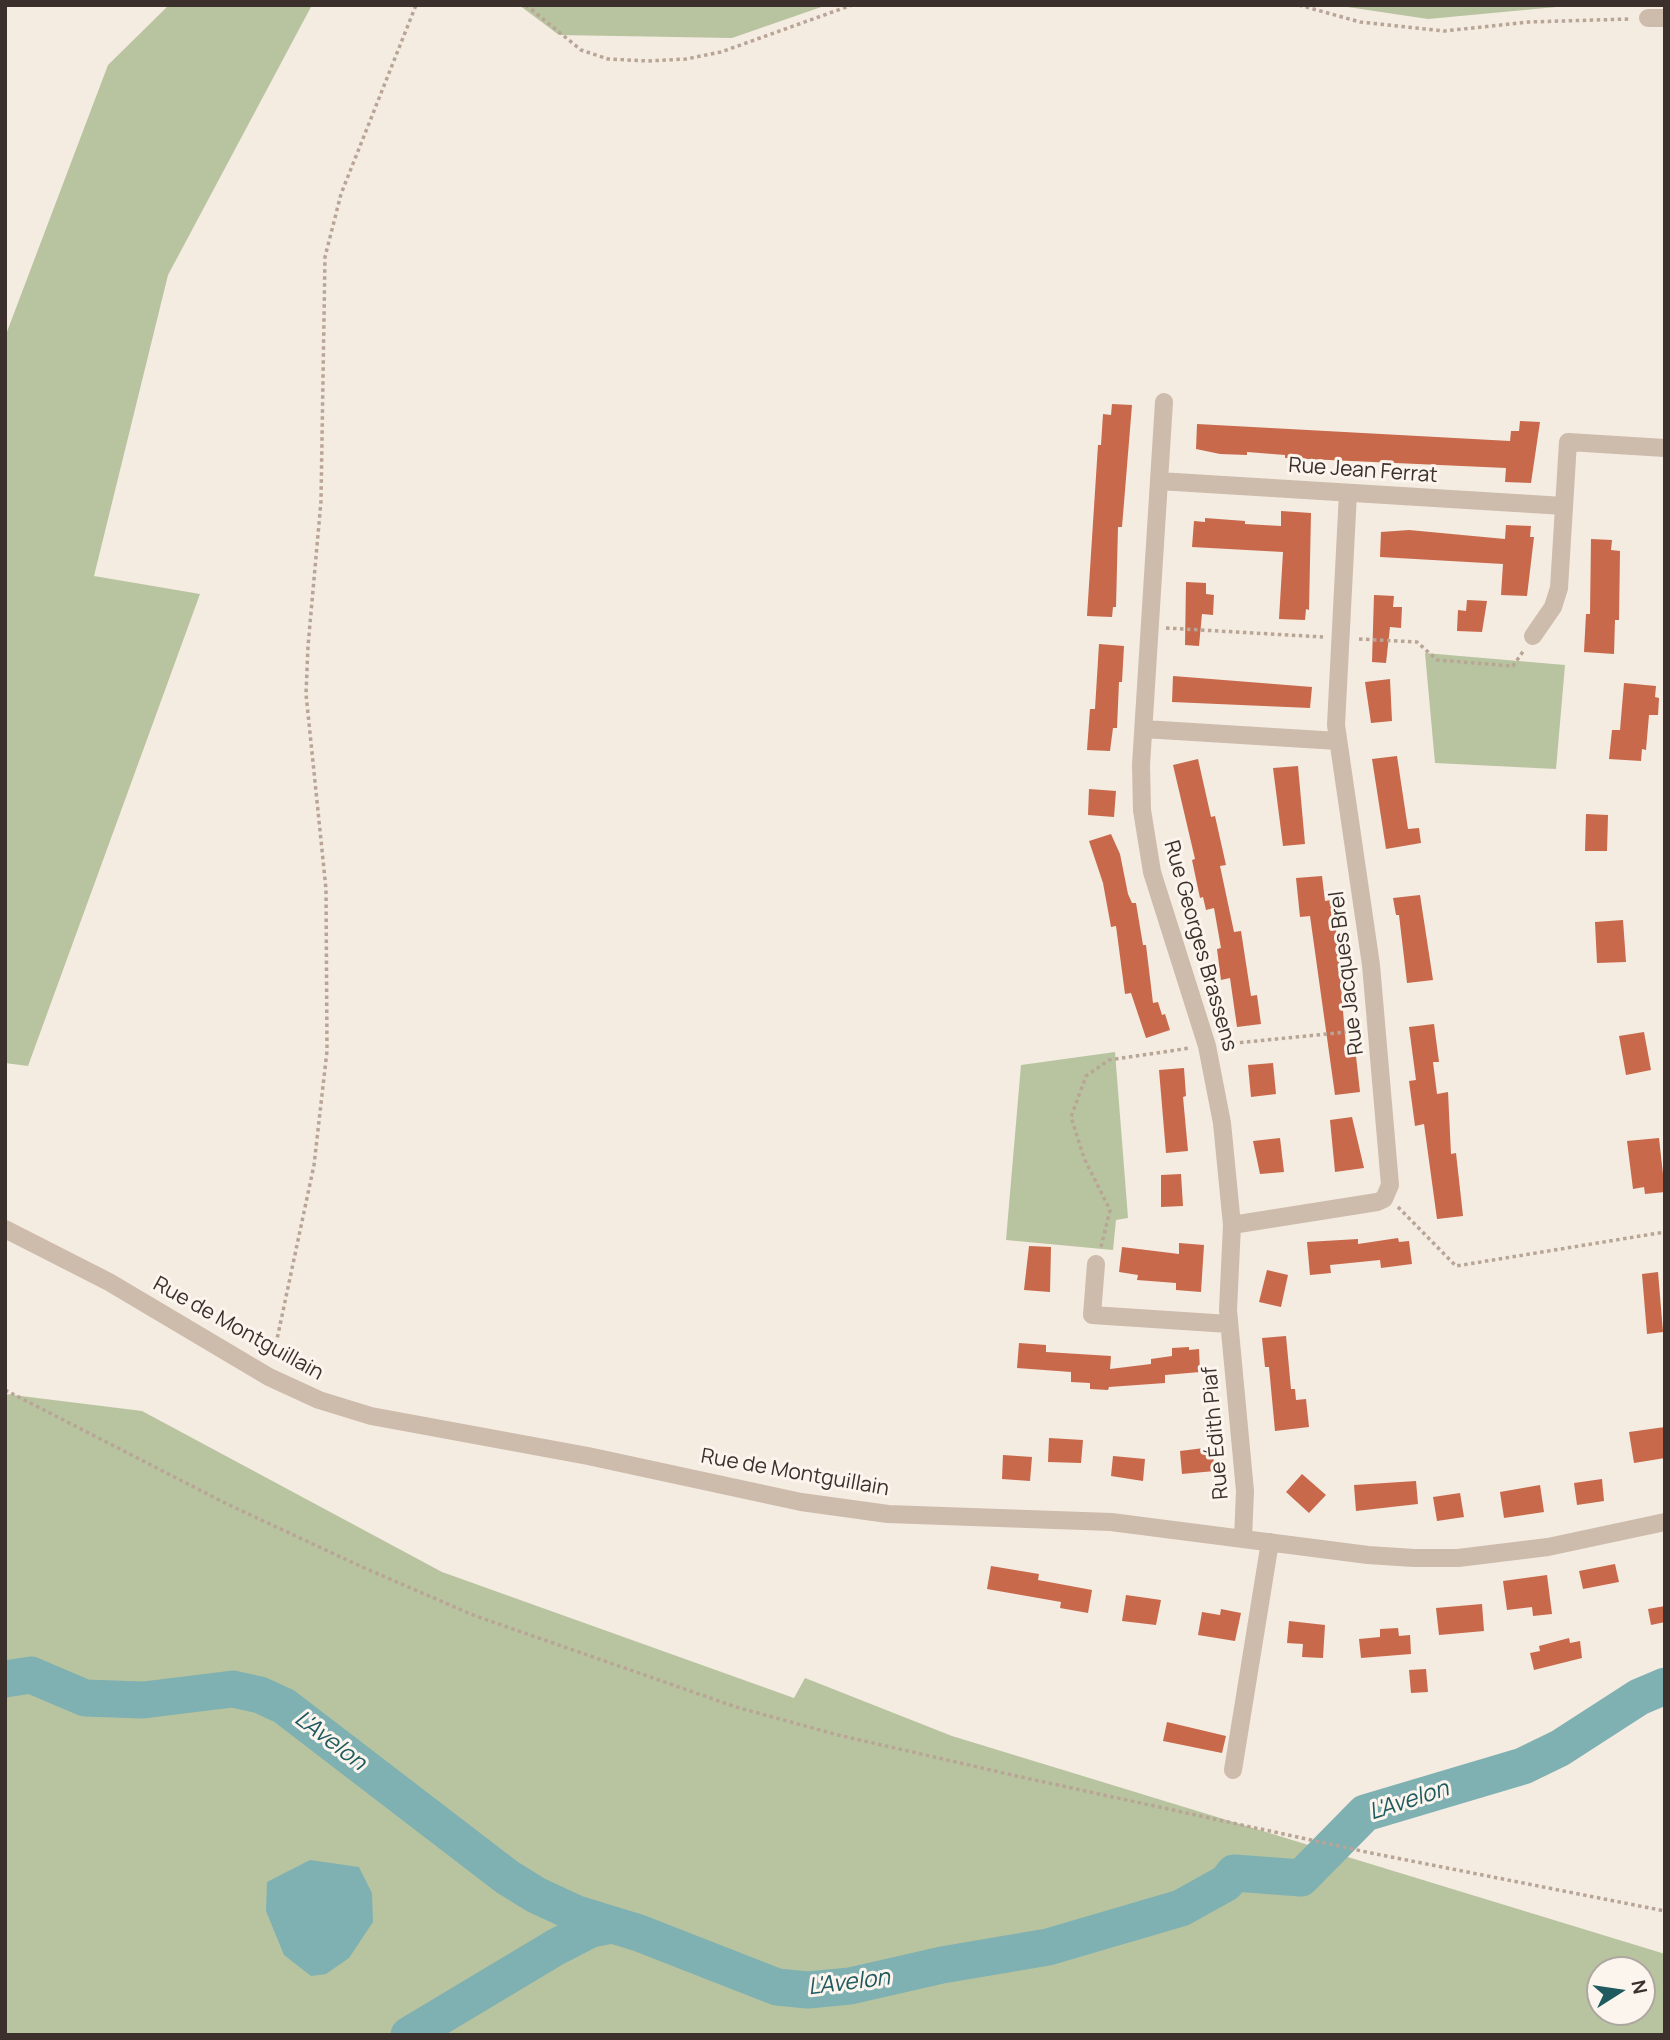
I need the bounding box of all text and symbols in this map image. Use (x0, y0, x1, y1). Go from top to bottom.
street label: Rue Jean Ferrat (1287, 453, 1439, 489)
street label: Rue Georges Brassens (1158, 838, 1242, 1054)
street label: Rue Jacques Brel (1324, 890, 1370, 1056)
street label: Rue de Montguillain (148, 1272, 328, 1386)
street label: Rue Édith Piaf (1198, 1366, 1234, 1500)
street label: Rue de Montguillain (699, 1444, 891, 1502)
water label: L'Avelon (289, 1705, 371, 1777)
water label: L'Avelon (1366, 1775, 1452, 1827)
north arrow (1586, 1956, 1656, 2026)
water label: L'Avelon (807, 1964, 891, 2002)
text: N (1625, 1978, 1654, 1996)

